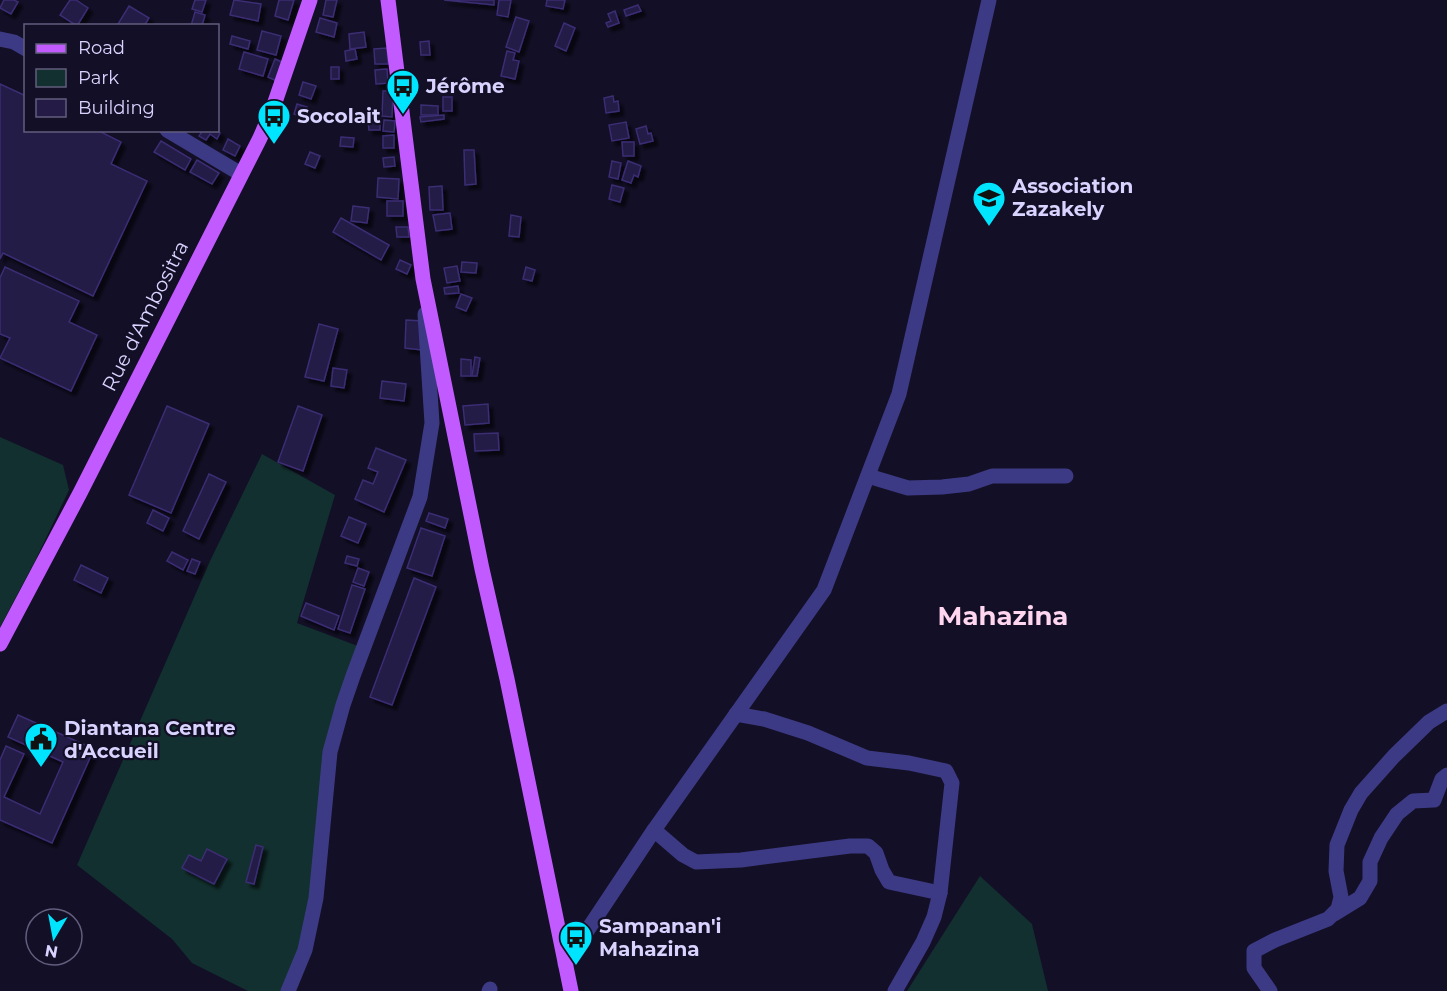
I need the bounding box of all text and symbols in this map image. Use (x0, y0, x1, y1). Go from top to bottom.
legend (24, 24, 219, 132)
text: Road (78, 37, 125, 59)
text: Park (78, 67, 119, 89)
bus stop icon: Jérôme (385, 68, 421, 115)
place label: Jérôme (425, 74, 505, 98)
text: Building (78, 97, 155, 119)
bus stop icon: Socolait (256, 98, 292, 145)
place label: Socolait (297, 104, 381, 128)
place label: Association Zazakely (1011, 174, 1133, 221)
school or university icon: Association Zazakely (971, 180, 1007, 227)
street label: Rue d'Ambositra (97, 237, 193, 395)
district label: Mahazina (938, 600, 1068, 632)
place label: Diantana Centre d'Accueil (64, 716, 236, 763)
public building icon: Diantana Centre d'Accueil (23, 721, 59, 768)
north arrow (24, 907, 84, 967)
place label: Sampanan'i Mahazina (599, 914, 722, 961)
bus stop icon: Sampanan'i Mahazina (558, 919, 594, 966)
text: N (43, 941, 60, 962)

